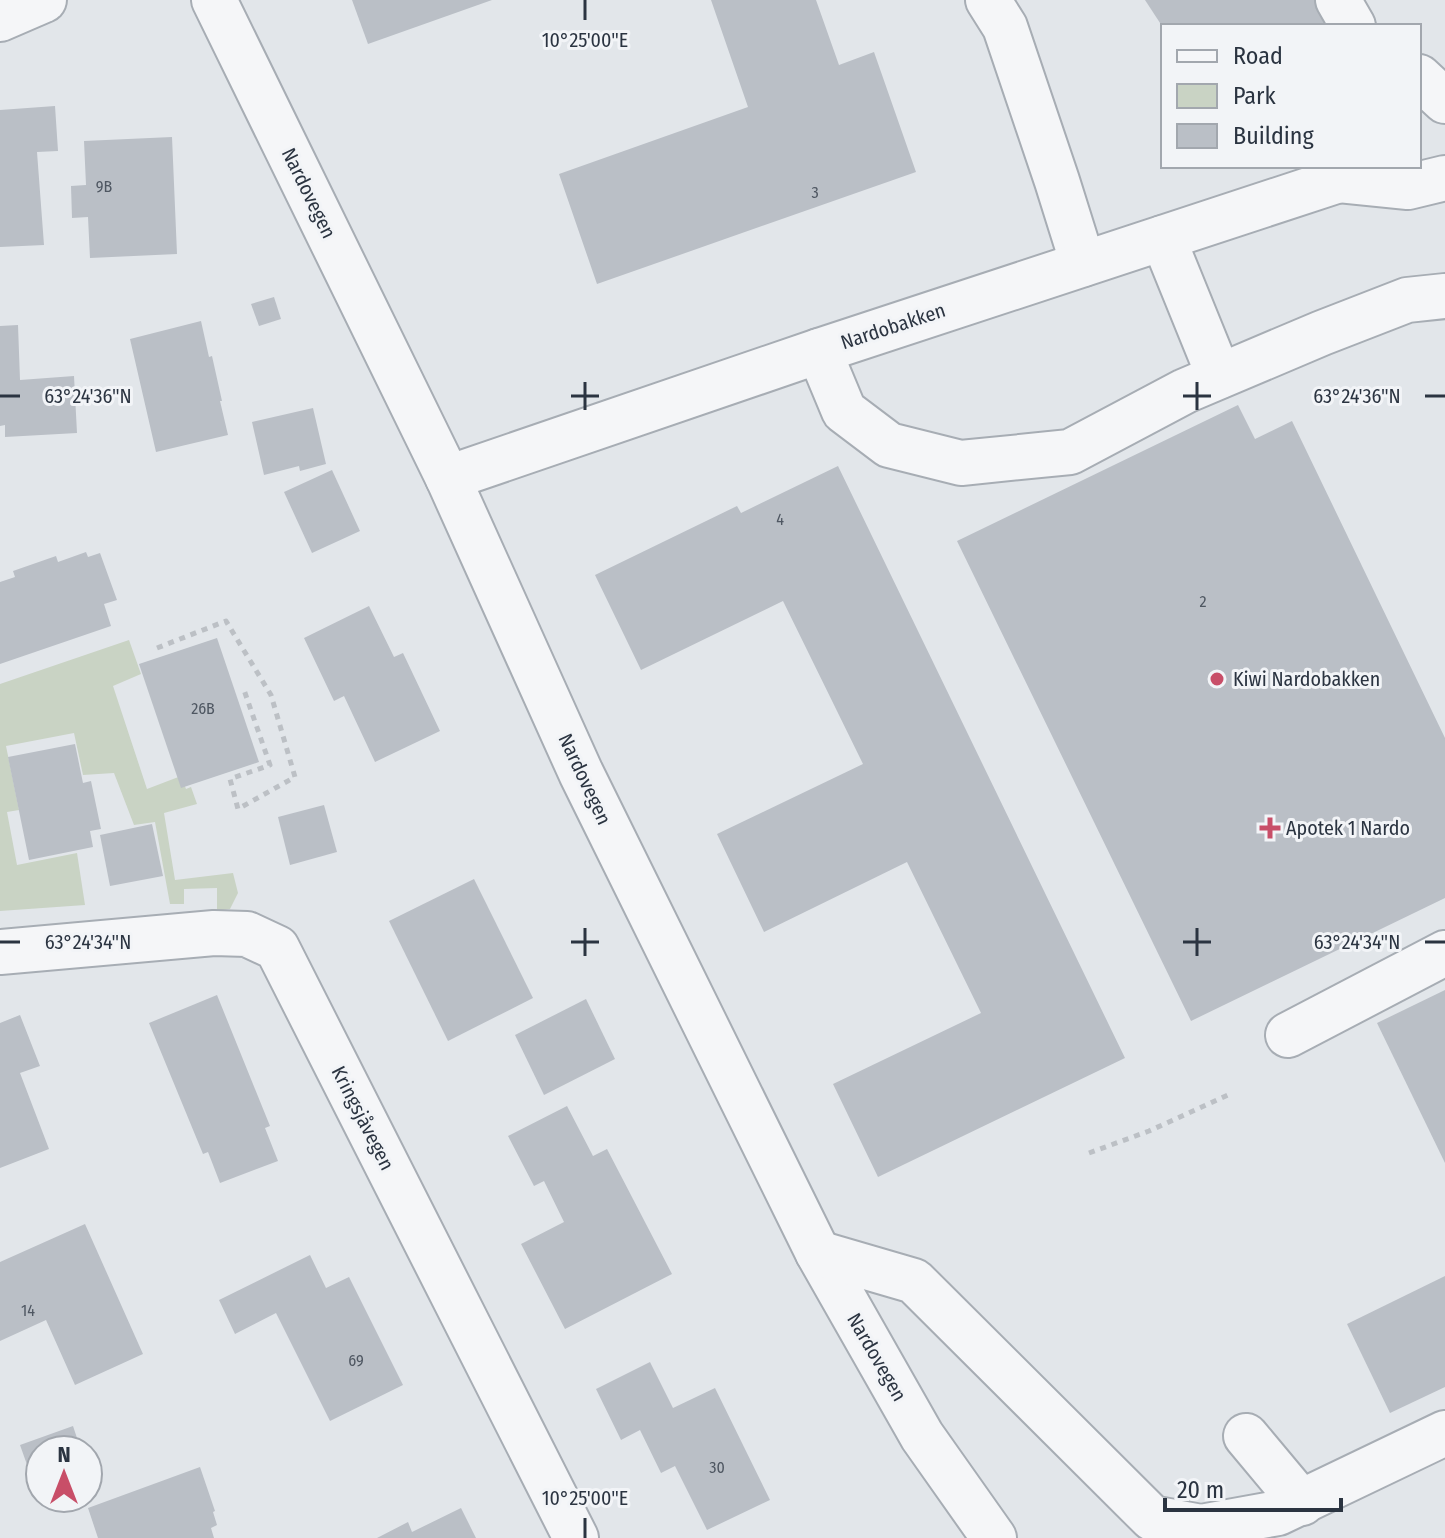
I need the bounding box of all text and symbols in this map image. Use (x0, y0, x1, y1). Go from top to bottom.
legend (1161, 24, 1421, 168)
text: 10°25'00"E (542, 28, 628, 52)
text: Road (1233, 42, 1283, 70)
text: Park (1233, 82, 1276, 110)
text: Building (1233, 122, 1315, 150)
street label: Nardovegen (277, 144, 341, 242)
house number: 9B (96, 177, 113, 196)
house number: 3 (811, 183, 819, 202)
street label: Nardobakken (838, 298, 948, 354)
text: 63°24'36"N (44, 384, 132, 408)
text: 63°24'36"N (1313, 384, 1401, 408)
house number: 4 (776, 510, 784, 529)
house number: 2 (1199, 592, 1207, 611)
place label: Kiwi Nardobakken (1233, 667, 1380, 691)
marker: Kiwi Nardobakken (1208, 670, 1226, 688)
house number: 26B (191, 699, 215, 718)
street label: Nardovegen (553, 730, 617, 828)
place label: Apotek 1 Nardo (1286, 816, 1410, 840)
marker: Apotek 1 Nardo (1261, 819, 1279, 837)
text: 63°24'34"N (45, 930, 131, 954)
text: 63°24'34"N (1314, 930, 1400, 954)
street label: Kringsjåvegen (327, 1062, 399, 1174)
house number: 14 (21, 1301, 35, 1320)
street label: Nardovegen (842, 1309, 912, 1405)
house number: 69 (348, 1351, 364, 1370)
north arrow (24, 1434, 104, 1514)
text: N (57, 1441, 71, 1468)
house number: 30 (709, 1458, 725, 1477)
scale bar (1165, 1462, 1341, 1512)
text: 20 m (1177, 1476, 1224, 1504)
text: 10°25'00"E (542, 1486, 628, 1510)

